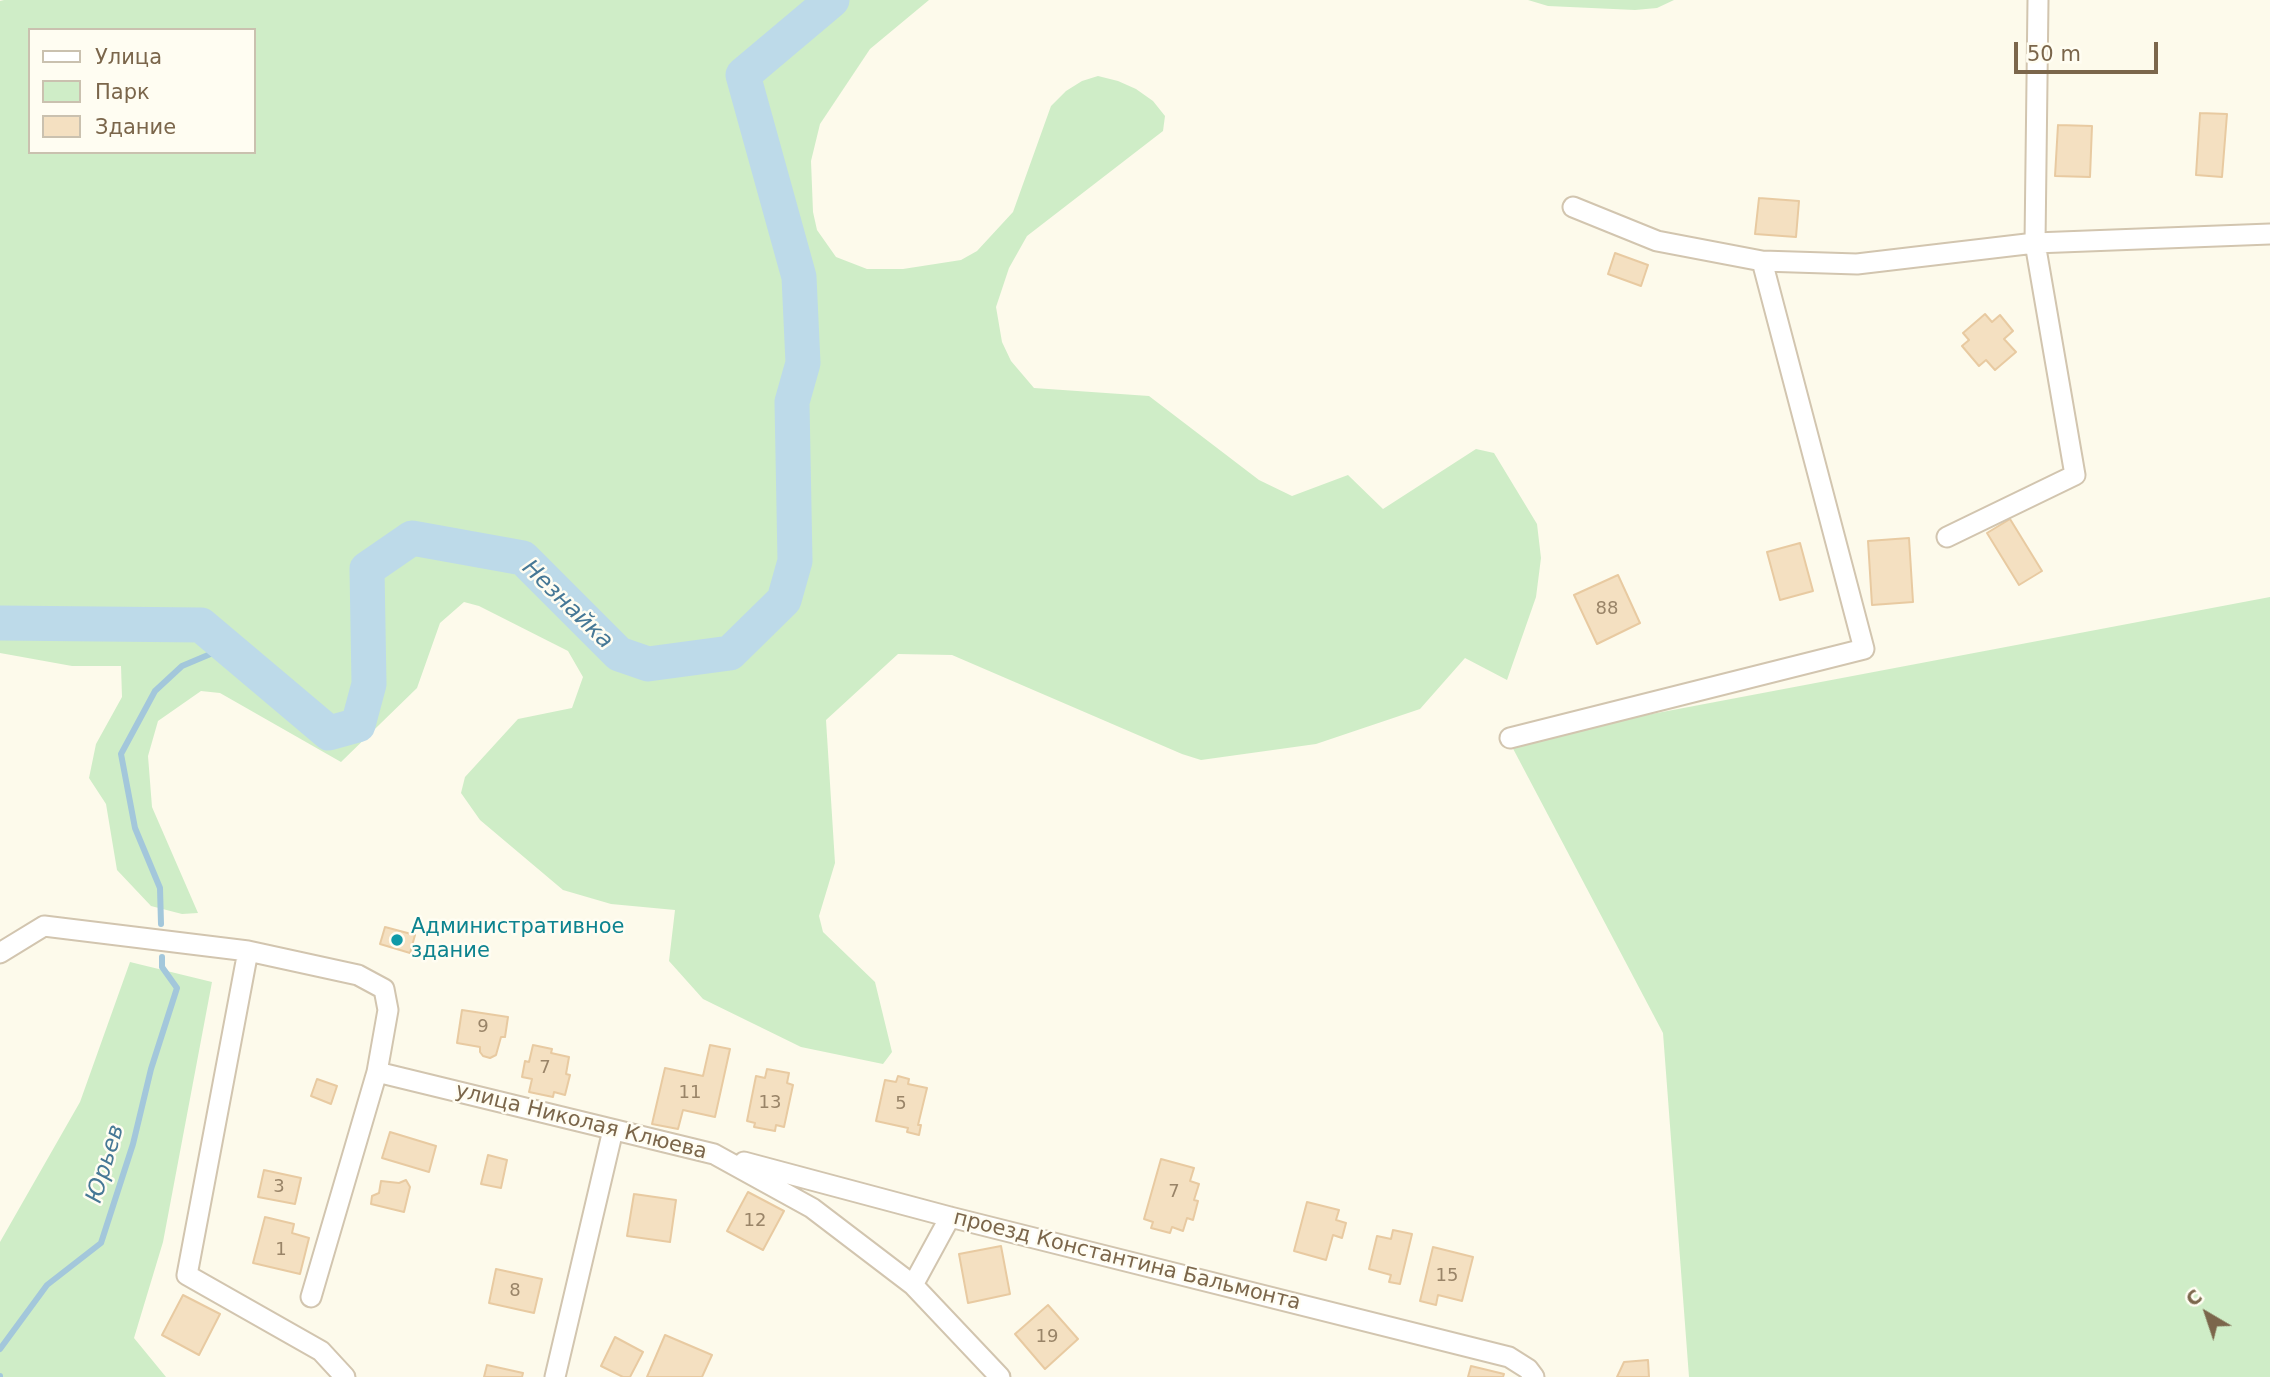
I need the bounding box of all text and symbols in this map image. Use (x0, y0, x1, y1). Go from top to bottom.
legend (28, 28, 256, 154)
scale bar (2018, 28, 2162, 72)
text: 50 m (2027, 42, 2081, 66)
text: Улица (95, 45, 162, 69)
text: Парк (95, 80, 150, 104)
text: Здание (95, 115, 176, 139)
water label: Незнайка (516, 555, 618, 655)
house number: 88 (1596, 598, 1618, 620)
place label: Административное здание (411, 915, 624, 965)
marker: Административное здание (389, 932, 405, 948)
house number: 9 (477, 1016, 489, 1038)
house number: 7 (539, 1057, 551, 1079)
street label: улица Николая Клюева (453, 1079, 709, 1165)
house number: 11 (679, 1082, 701, 1104)
house number: 13 (759, 1092, 781, 1114)
house number: 5 (895, 1093, 907, 1115)
water label: Юрьев (81, 1121, 131, 1207)
house number: 3 (273, 1176, 285, 1198)
house number: 7 (1168, 1181, 1180, 1203)
street label: проезд Константина Бальмонта (951, 1206, 1303, 1316)
house number: 12 (744, 1210, 766, 1232)
house number: 1 (275, 1239, 287, 1261)
house number: 15 (1436, 1265, 1458, 1287)
north arrow (2172, 1279, 2242, 1349)
house number: 8 (509, 1280, 521, 1302)
text: С (2181, 1285, 2206, 1311)
house number: 19 (1036, 1326, 1058, 1348)

